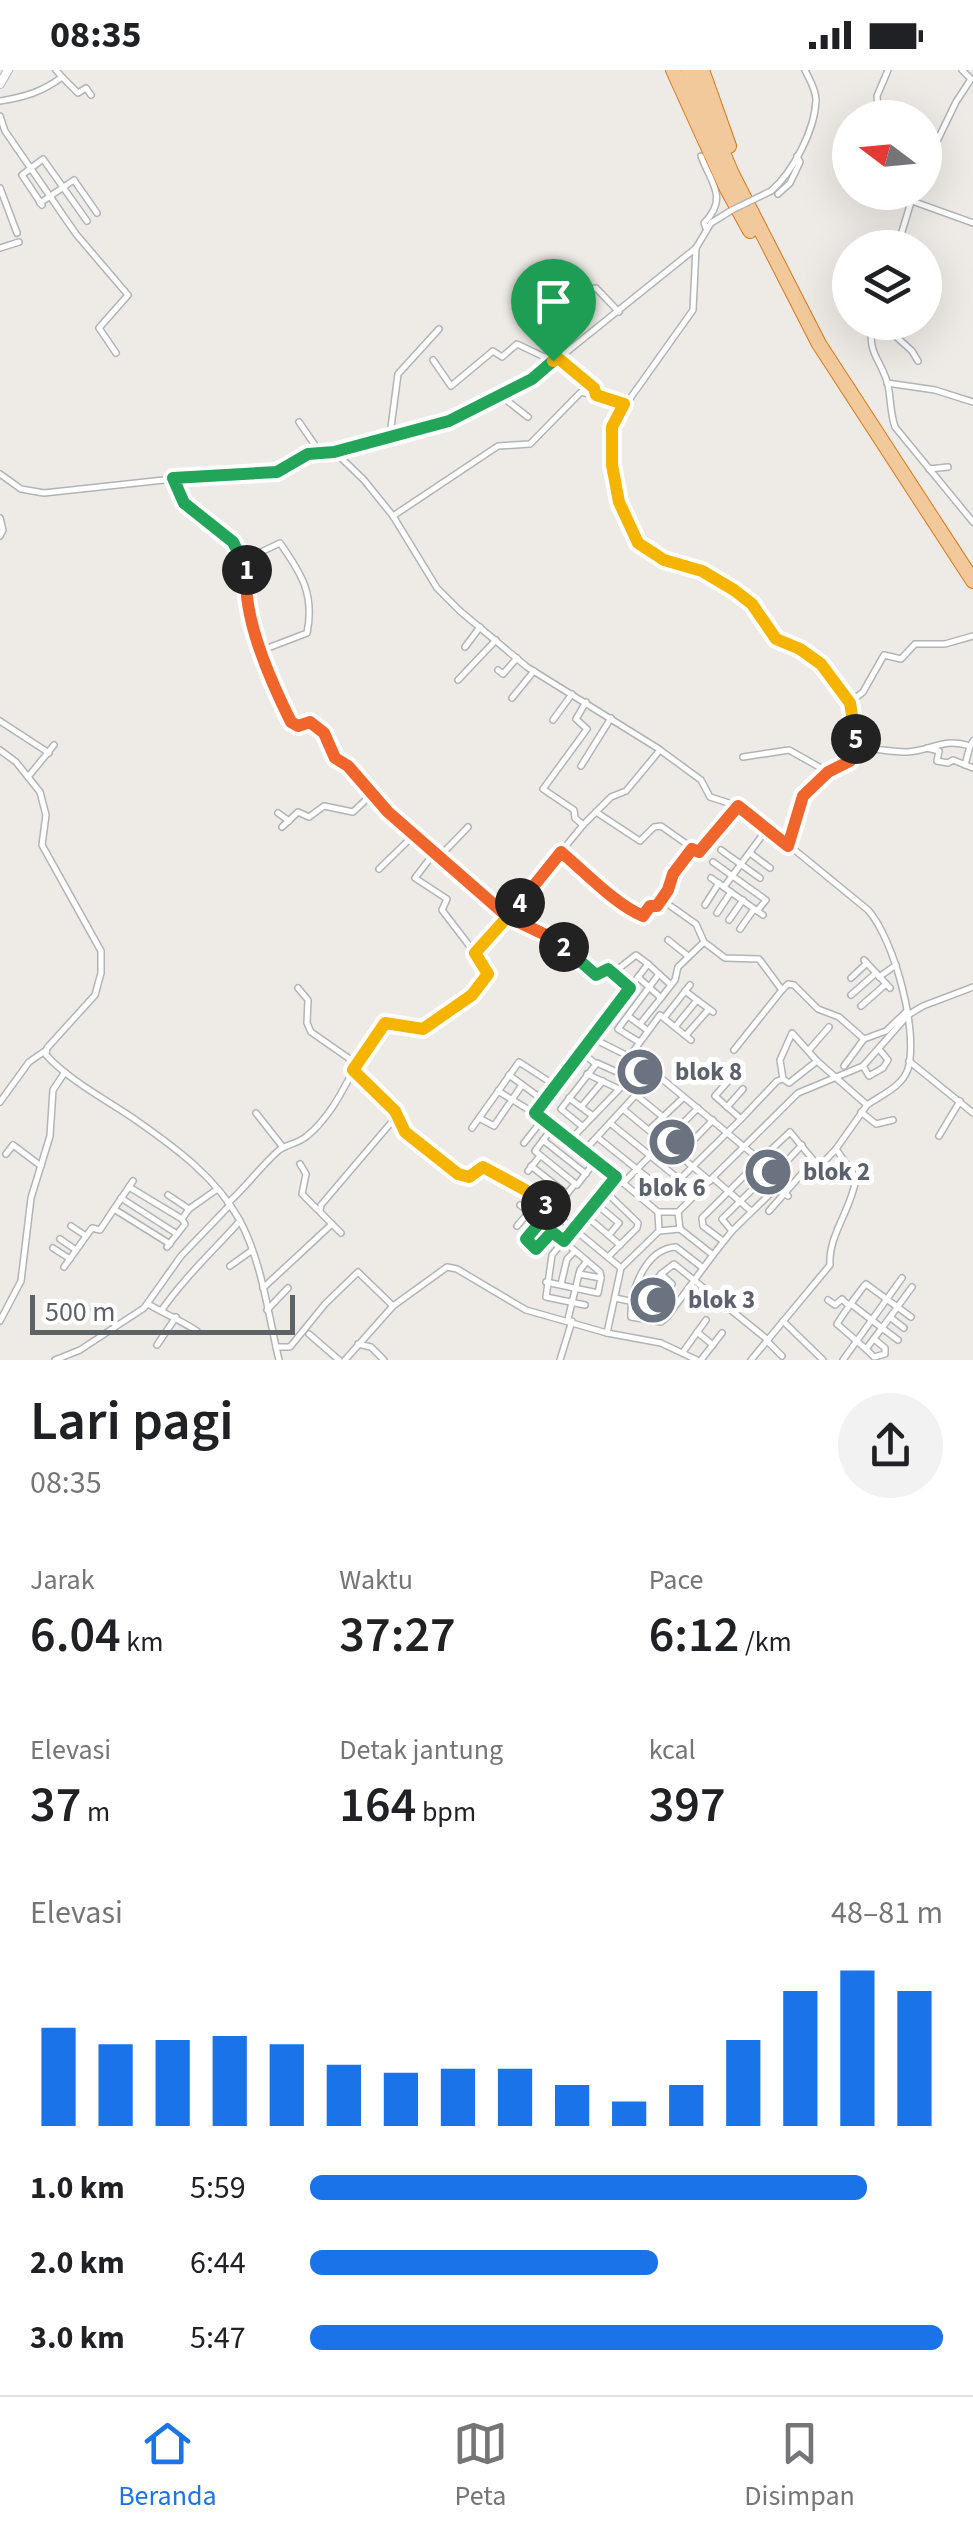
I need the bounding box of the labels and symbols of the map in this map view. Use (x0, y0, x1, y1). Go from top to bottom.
north arrow (832, 100, 942, 210)
pin (511, 259, 596, 362)
pin: 1 (222, 545, 272, 595)
pin: 5 (831, 714, 881, 764)
pin: 4 (495, 878, 545, 928)
pin: 2 (539, 922, 589, 972)
mosque icon: blok 8 (614, 1046, 666, 1098)
place label: blok 8 (675, 1054, 742, 1090)
mosque icon: blok 6 (646, 1116, 698, 1168)
mosque icon: blok 2 (742, 1146, 794, 1198)
place label: blok 2 (803, 1154, 870, 1190)
place label: blok 6 (638, 1170, 706, 1206)
pin: 3 (521, 1180, 571, 1230)
mosque icon: blok 3 (627, 1274, 679, 1326)
place label: blok 3 (688, 1282, 755, 1318)
scale bar (30, 1290, 295, 1334)

